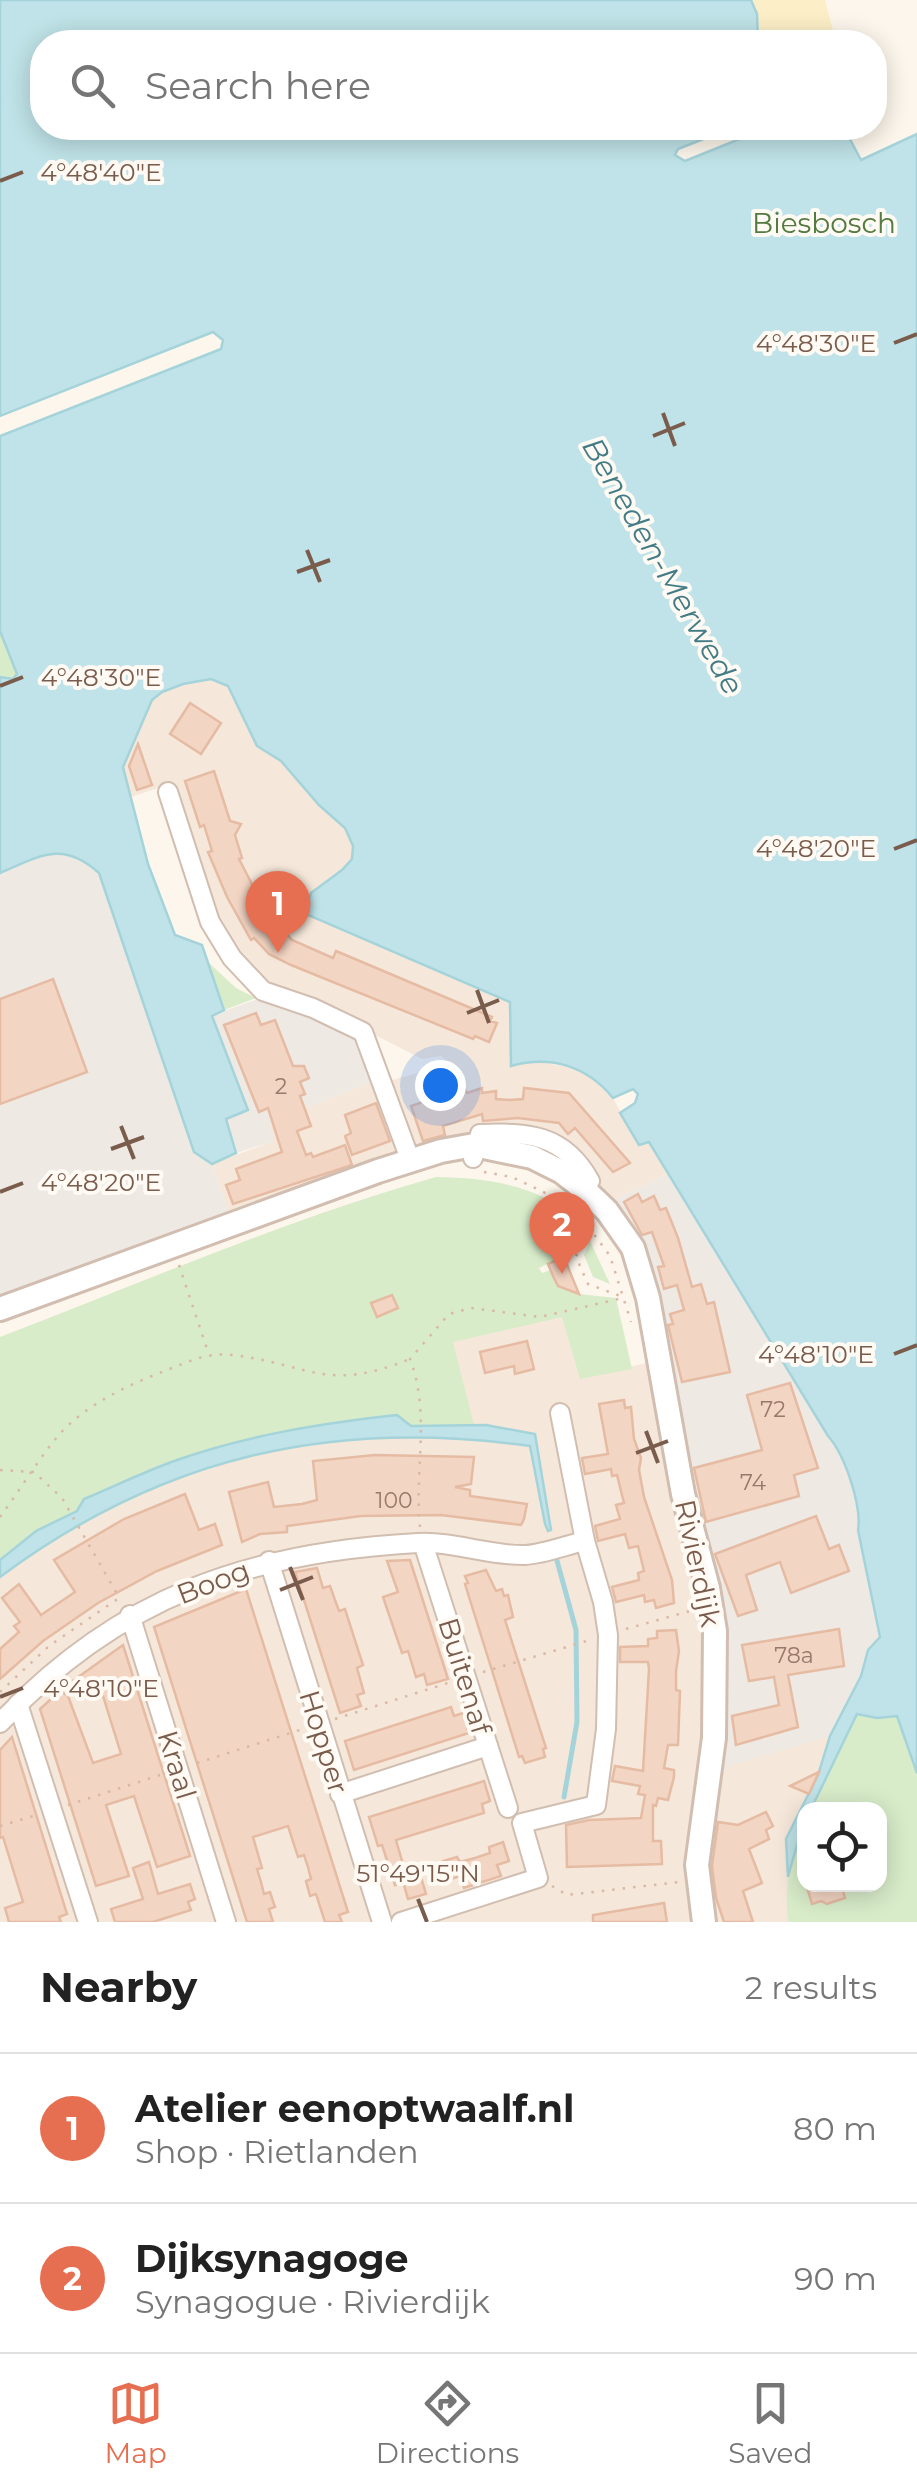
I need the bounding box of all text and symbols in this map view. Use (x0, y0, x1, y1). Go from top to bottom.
search box (30, 30, 887, 140)
icon: search (65, 58, 120, 113)
text: Search here (145, 62, 371, 109)
text: 4°48'40"E (40, 157, 162, 187)
park label: Biesbosch (752, 206, 896, 240)
text: 4°48'30"E (756, 328, 876, 358)
water label: Beneden-Merwede (574, 431, 752, 701)
text: 4°48'30"E (41, 662, 161, 692)
text: 4°48'20"E (756, 833, 876, 863)
pin: 1 (246, 870, 310, 953)
your location (415, 1060, 466, 1111)
house number: 2 (275, 1073, 287, 1100)
text: 4°48'20"E (41, 1167, 161, 1197)
pin: 2 (530, 1192, 594, 1274)
text: 4°48'10"E (758, 1339, 874, 1369)
house number: 72 (760, 1396, 786, 1423)
house number: 74 (740, 1469, 766, 1496)
house number: 100 (375, 1487, 413, 1514)
street label: Rivierdijk (668, 1496, 728, 1630)
street label: Boog (172, 1553, 254, 1611)
street label: Buitenaf (431, 1614, 499, 1740)
house number: 78a (774, 1642, 814, 1669)
text: 4°48'10"E (43, 1673, 159, 1703)
street label: Hopper (292, 1686, 356, 1798)
street label: Kraal (150, 1726, 204, 1804)
map controls (797, 1802, 887, 1892)
button: locate (797, 1802, 887, 1892)
text: 51°49'15"N (356, 1858, 480, 1888)
text: Nearby (40, 1961, 197, 2013)
text: 2 results (745, 1968, 877, 2007)
text: Atelier eenoptwaalf.nl (135, 2085, 575, 2132)
text: 1 (66, 2109, 79, 2148)
text: 80 m (793, 2109, 877, 2148)
text: Shop · Rietlanden (135, 2132, 419, 2171)
text: Dijksynagoge (135, 2235, 409, 2282)
text: 2 (63, 2259, 82, 2298)
text: 90 m (794, 2259, 877, 2298)
text: Synagogue · Rivierdijk (135, 2282, 490, 2321)
tab: Map (105, 2376, 167, 2470)
tab: Directions (376, 2376, 519, 2470)
tab: Saved (728, 2376, 812, 2470)

